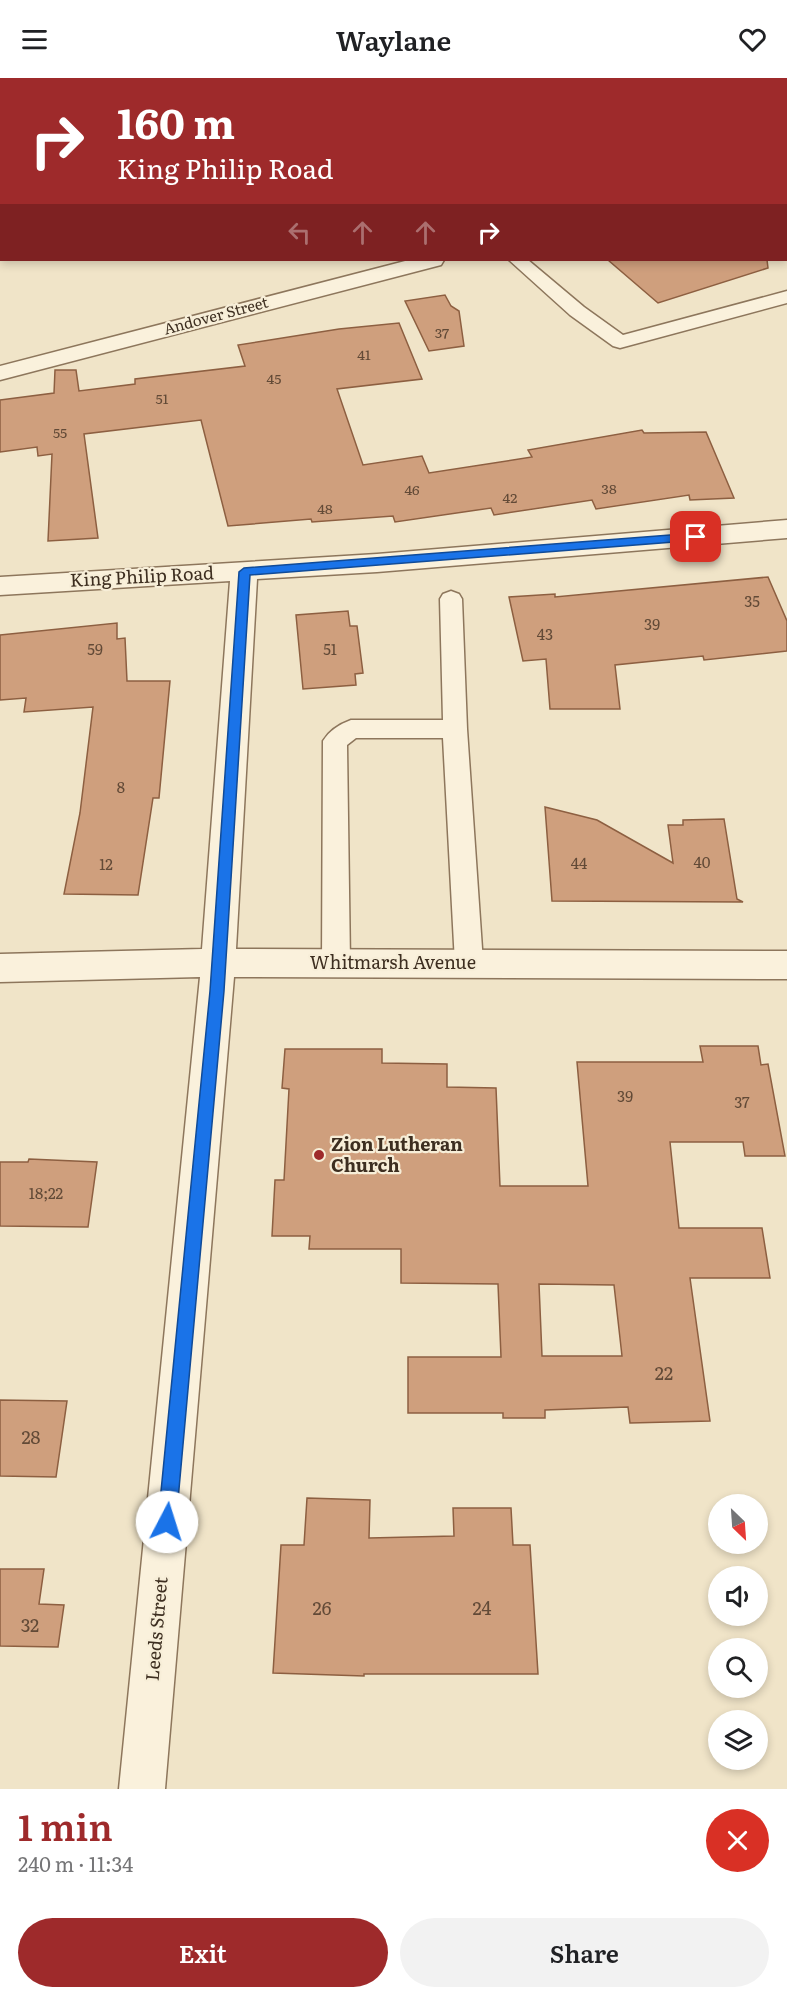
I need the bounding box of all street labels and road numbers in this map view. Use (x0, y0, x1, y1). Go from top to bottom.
street label: Andover Street (161, 290, 270, 340)
street label: King Philip Road (69, 558, 215, 593)
street label: Whitmarsh Avenue (310, 948, 476, 975)
street label: Leeds Street (138, 1575, 174, 1682)

